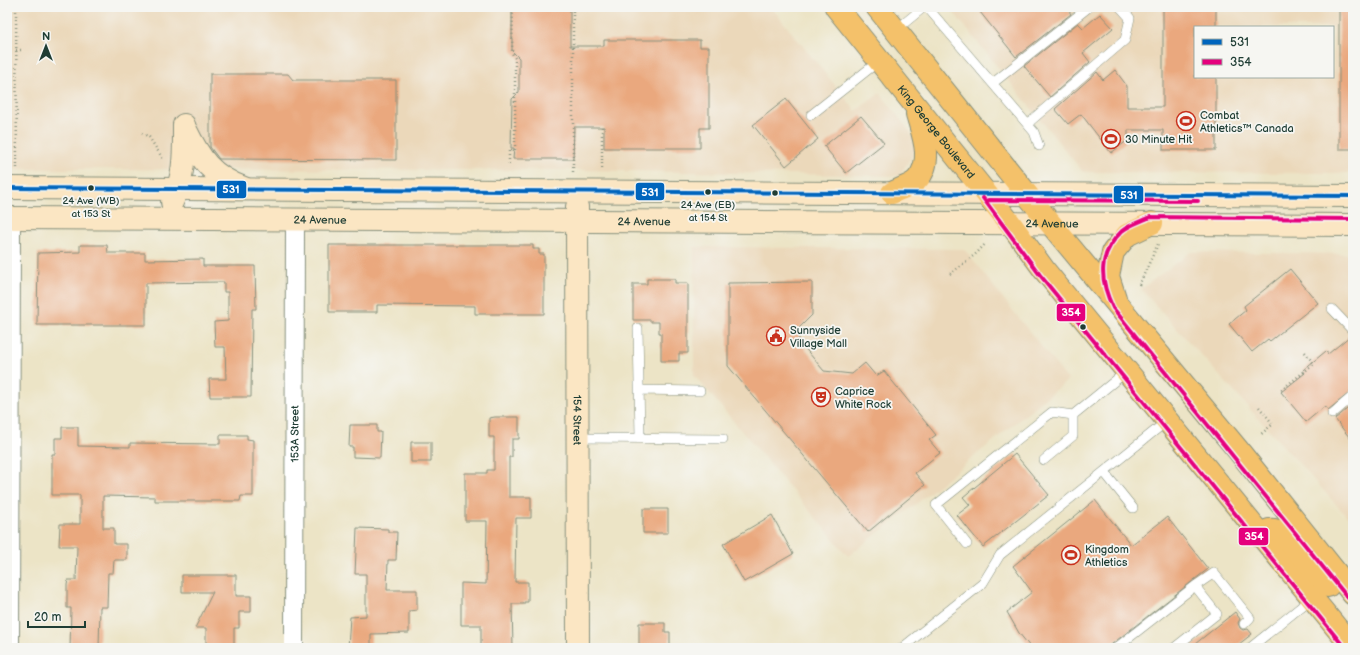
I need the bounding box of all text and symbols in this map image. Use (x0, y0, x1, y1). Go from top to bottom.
north arrow (26, 26, 66, 66)
legend (1194, 26, 1334, 78)
text: N (42, 30, 50, 43)
text: 531 (1230, 35, 1249, 50)
text: 354 (1230, 55, 1252, 70)
street label: King George Boulevard (895, 83, 977, 181)
place label: Combat Athletics™ Canada (1200, 109, 1294, 135)
sports icon: Combat Athletics™ Canada (1175, 110, 1197, 132)
sports icon: 30 Minute Hit (1100, 128, 1122, 150)
place label: 30 Minute Hit (1125, 133, 1193, 146)
line badge: 531 (216, 180, 247, 199)
line badge: 531 (635, 182, 665, 201)
marker: 24 Ave (WB) at 153 St (86, 183, 96, 193)
text: 531 (222, 183, 240, 196)
line badge: 531 (1113, 185, 1144, 204)
text: 531 (641, 186, 659, 199)
marker: 24 Ave (EB) at 154 St (703, 187, 713, 197)
unlabelled marker (770, 188, 780, 198)
text: 531 (1120, 189, 1138, 202)
place label: 24 Ave (WB) at 153 St (63, 195, 120, 220)
place label: 24 Ave (EB) at 154 St (681, 199, 736, 224)
street label: 24 Avenue (293, 213, 347, 227)
street label: 24 Avenue (617, 215, 671, 228)
street label: 24 Avenue (1025, 217, 1079, 231)
line badge: 354 (1056, 303, 1086, 322)
text: 354 (1061, 306, 1081, 319)
unlabelled marker (1078, 322, 1088, 332)
place label: Sunnyside Village Mall (790, 324, 847, 350)
public building icon: Sunnyside Village Mall (765, 325, 787, 347)
place label: Caprice White Rock (835, 385, 892, 411)
theatre icon: Caprice White Rock (810, 386, 832, 408)
street label: 154 Street (570, 395, 584, 446)
street label: 153A Street (288, 405, 302, 463)
line badge: 354 (1238, 527, 1269, 546)
text: 354 (1244, 530, 1264, 543)
place label: Kingdom Athletics (1085, 543, 1129, 569)
sports icon: Kingdom Athletics (1060, 544, 1082, 566)
scale bar (28, 603, 85, 629)
text: 20 m (34, 610, 61, 625)

